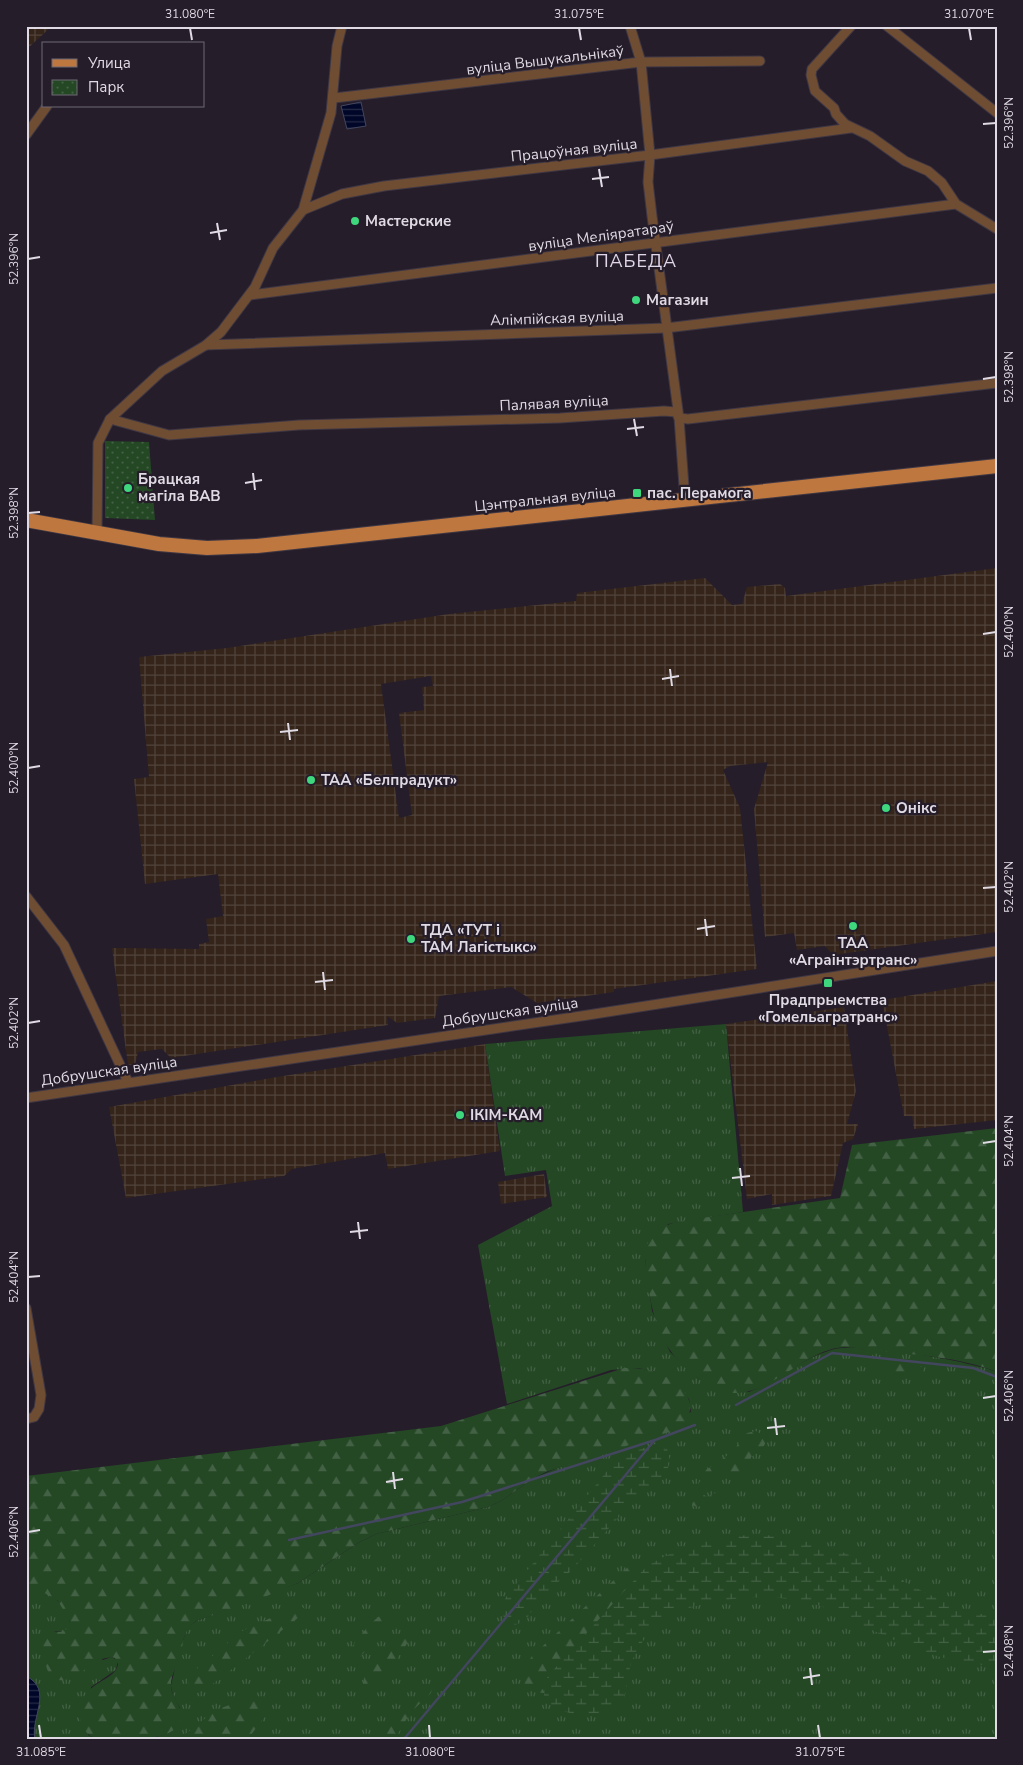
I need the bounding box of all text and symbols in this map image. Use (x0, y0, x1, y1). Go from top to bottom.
text: 31.080°E (165, 6, 215, 22)
text: 31.075°E (554, 6, 604, 22)
text: 31.070°E (944, 6, 994, 22)
street label: вуліца Вышукальнікаў (465, 40, 625, 80)
legend (42, 42, 205, 108)
text: Улица (87, 53, 131, 73)
text: Парк (88, 77, 124, 97)
text: 52.396°N (1001, 97, 1017, 149)
street label: Працоўная вуліца (510, 133, 638, 167)
place label: Мастерские (365, 211, 451, 231)
marker: Мастерские (349, 215, 361, 227)
street label: вуліца Меліяратараў (527, 216, 675, 256)
text: 52.396°N (6, 233, 22, 285)
district label: ПАБЕДА (595, 249, 677, 273)
place label: Магазин (646, 290, 709, 310)
marker: Магазин (630, 294, 642, 306)
street label: Алімпійская вуліца (490, 306, 624, 330)
text: 52.398°N (1001, 351, 1017, 403)
street label: Палявая вуліца (499, 390, 609, 416)
place label: Брацкая магіла ВАВ (138, 469, 221, 506)
marker: Брацкая магіла ВАВ (122, 482, 134, 494)
street label: Цэнтральная вуліца (473, 482, 617, 516)
place label: пас. Перамога (647, 483, 752, 503)
text: 52.398°N (6, 487, 22, 539)
marker: пас. Перамога (631, 487, 643, 499)
text: 52.400°N (1001, 606, 1017, 658)
text: 52.400°N (6, 742, 22, 794)
place label: ТАА «Белпрадукт» (321, 770, 457, 790)
marker: ТАА «Белпрадукт» (305, 774, 317, 786)
place label: Онікс (896, 798, 937, 818)
marker: Онікс (880, 802, 892, 814)
text: 52.402°N (1001, 861, 1017, 913)
place label: ТДА «ТУТ і ТАМ Лагістыкс» (421, 920, 537, 957)
marker: ТАА «Аграінтэртранс» (847, 920, 859, 932)
marker: ТДА «ТУТ і ТАМ Лагістыкс» (405, 933, 417, 945)
place label: ТАА «Аграінтэртранс» (789, 933, 917, 970)
marker: Прадпрыемства «Гомельагратранс» (822, 977, 834, 989)
place label: Прадпрыемства «Гомельагратранс» (758, 990, 898, 1027)
street label: Добрушская вуліца (441, 993, 579, 1031)
text: 52.402°N (6, 997, 22, 1049)
street label: Добрушская вуліца (40, 1052, 178, 1090)
place label: ІКІМ-КАМ (470, 1105, 542, 1125)
marker: ІКІМ-КАМ (454, 1109, 466, 1121)
text: 52.404°N (1001, 1115, 1017, 1167)
text: 52.404°N (6, 1251, 22, 1303)
text: 52.406°N (1001, 1370, 1017, 1422)
text: 52.406°N (6, 1506, 22, 1558)
text: 52.408°N (1001, 1625, 1017, 1677)
text: 31.085°E (16, 1744, 66, 1760)
text: 31.080°E (405, 1744, 455, 1760)
text: 31.075°E (795, 1744, 845, 1760)

